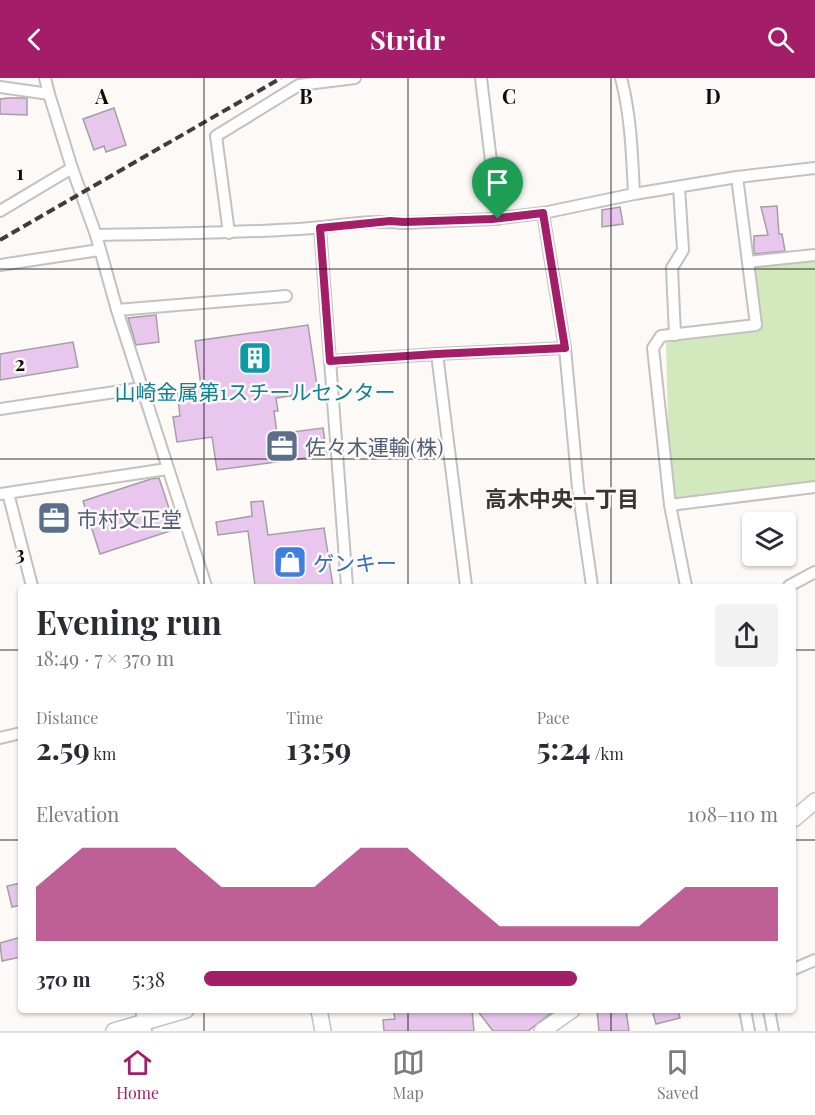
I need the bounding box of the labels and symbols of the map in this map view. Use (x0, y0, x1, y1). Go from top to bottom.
text: A (94, 82, 109, 109)
text: B (299, 82, 313, 109)
text: C (502, 82, 516, 109)
text: D (705, 82, 721, 109)
pin (472, 157, 523, 219)
text: 1 (16, 158, 24, 185)
building icon: 山崎金属第1スチールセンター (237, 340, 273, 376)
text: 2 (15, 349, 25, 376)
place label: 山崎金属第1スチールセンター (115, 377, 395, 405)
office icon: 佐々木運輸(株) (264, 428, 300, 464)
place label: 佐々木運輸(株) (305, 432, 443, 460)
district label: 高木中央一丁目 (485, 483, 639, 513)
office icon: 市村文正堂 (36, 500, 72, 536)
place label: 市村文正堂 (77, 504, 182, 532)
text: 3 (15, 539, 25, 566)
shop icon: ゲンキー (272, 544, 308, 580)
place label: ゲンキー (313, 548, 397, 576)

